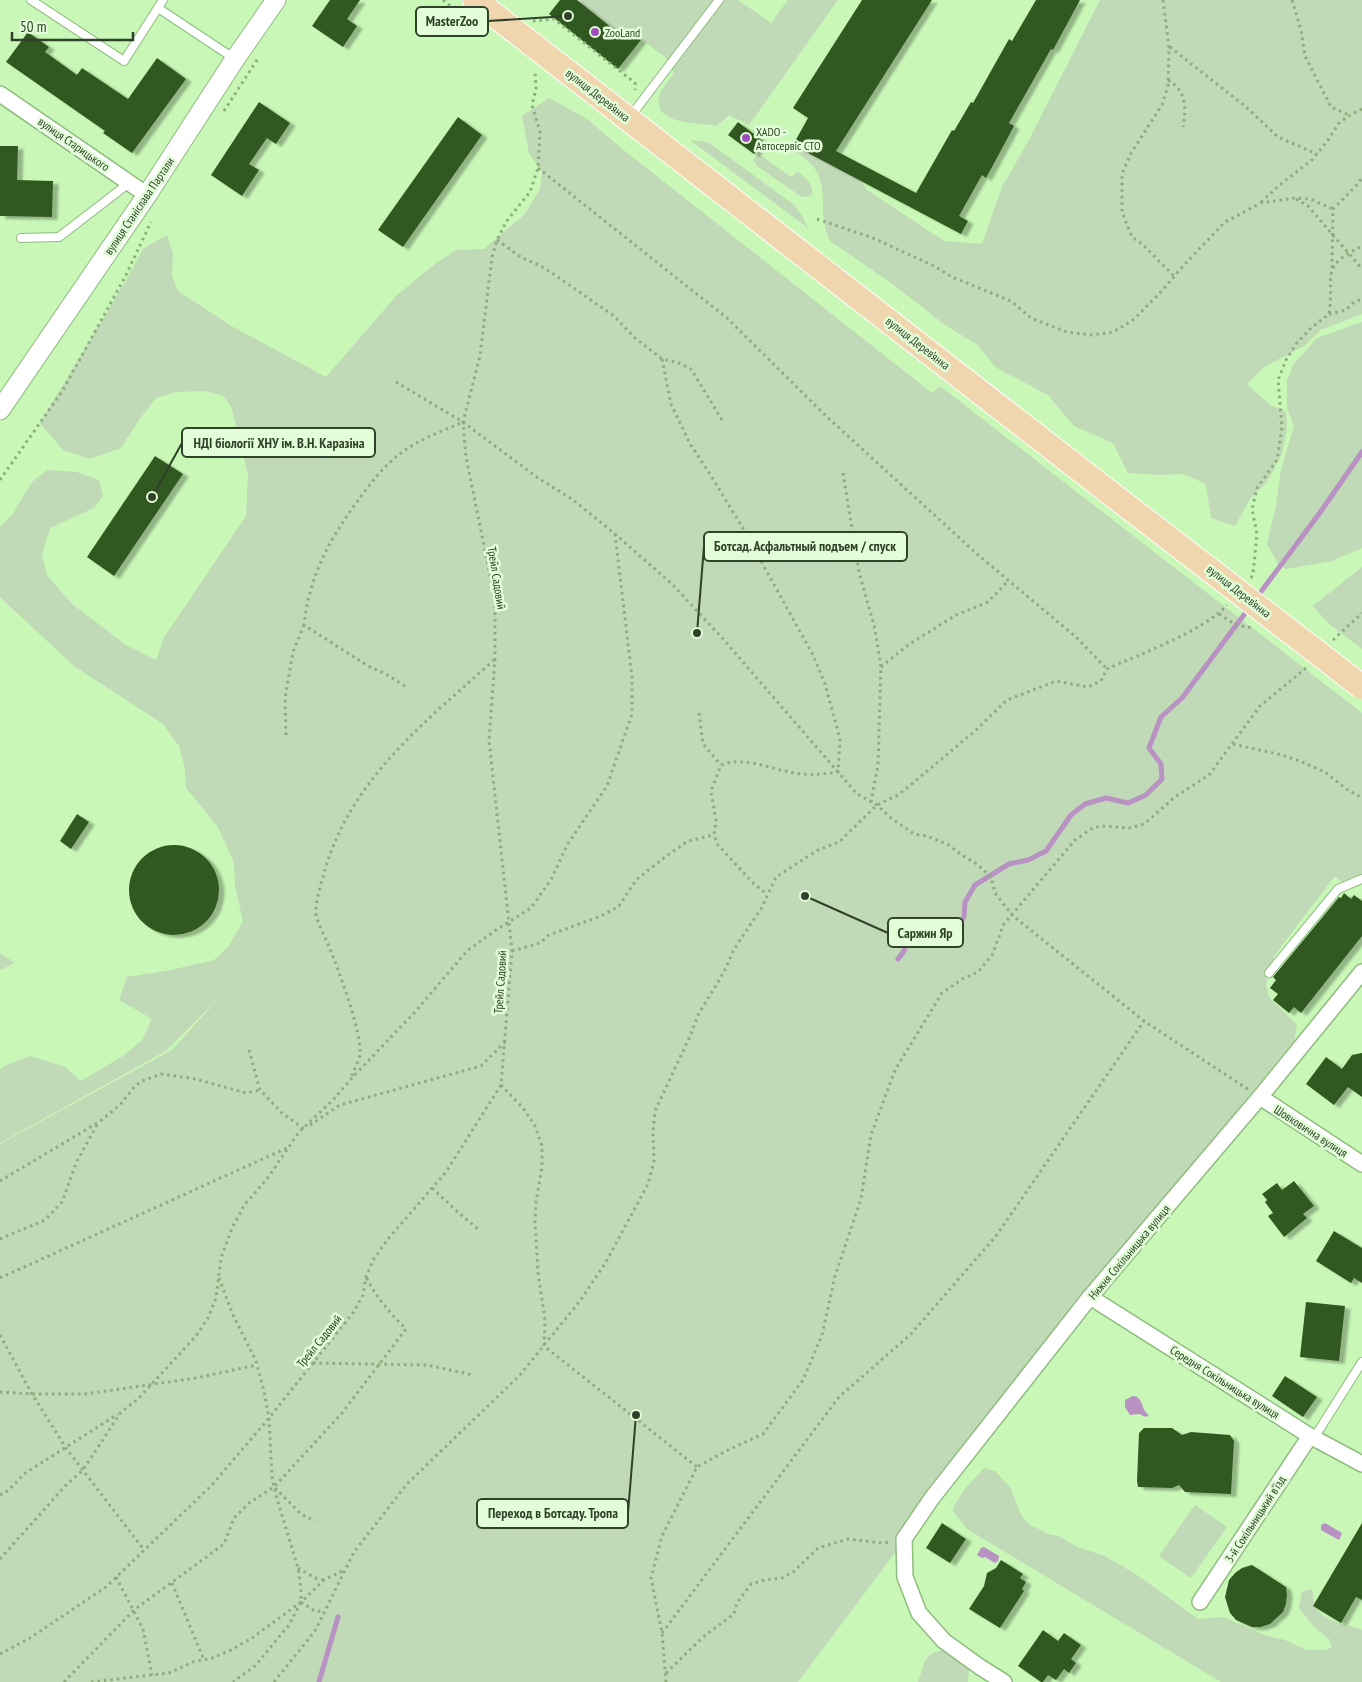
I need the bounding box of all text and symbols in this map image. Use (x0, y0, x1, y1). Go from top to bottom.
callout: MasterZoo (416, 7, 488, 36)
scale bar (12, 10, 134, 42)
text: MasterZoo (426, 12, 478, 30)
text: 50 m (20, 17, 46, 36)
place label: ZooLand (605, 25, 640, 40)
marker: ZooLand (589, 26, 601, 38)
street label: вулиця Дерев’янка (563, 65, 633, 125)
street label: вулиця Старицького (35, 114, 113, 174)
place label: XADO - Автосервіс СТО (756, 124, 821, 153)
marker: XADO - Автосервіс СТО (740, 132, 752, 144)
street label: вулиця Станіслава Партали (101, 154, 177, 258)
street label: вулиця Дерев’янка (883, 313, 953, 373)
callout: НДІ біології ХНУ ім. В.Н. Каразіна (182, 428, 375, 457)
text: НДІ біології ХНУ ім. В.Н. Каразіна (193, 434, 365, 452)
callout: Ботсад. Асфальтный подъем / спуск (704, 532, 907, 561)
text: Ботсад. Асфальтный подъем / спуск (714, 537, 896, 555)
street label: Трейл Садовий (485, 546, 509, 610)
street label: вулиця Дерев’янка (1204, 561, 1274, 621)
callout: Саржин Яр (888, 918, 963, 947)
text: Саржин Яр (898, 924, 952, 942)
street label: Трейл Садовий (490, 950, 510, 1014)
street label: Шовковична вулиця (1271, 1102, 1351, 1161)
street label: Нижня Сокільницька вулиця (1085, 1201, 1173, 1302)
street label: Трейл Садовий (293, 1312, 345, 1370)
street label: Середня Сокільницька вулиця (1167, 1342, 1283, 1422)
street label: 3-й Сокільницький в’їзд (1221, 1472, 1289, 1565)
callout: Переход в Ботсаду. Тропа (477, 1499, 628, 1528)
text: Переход в Ботсаду. Тропа (488, 1504, 618, 1522)

